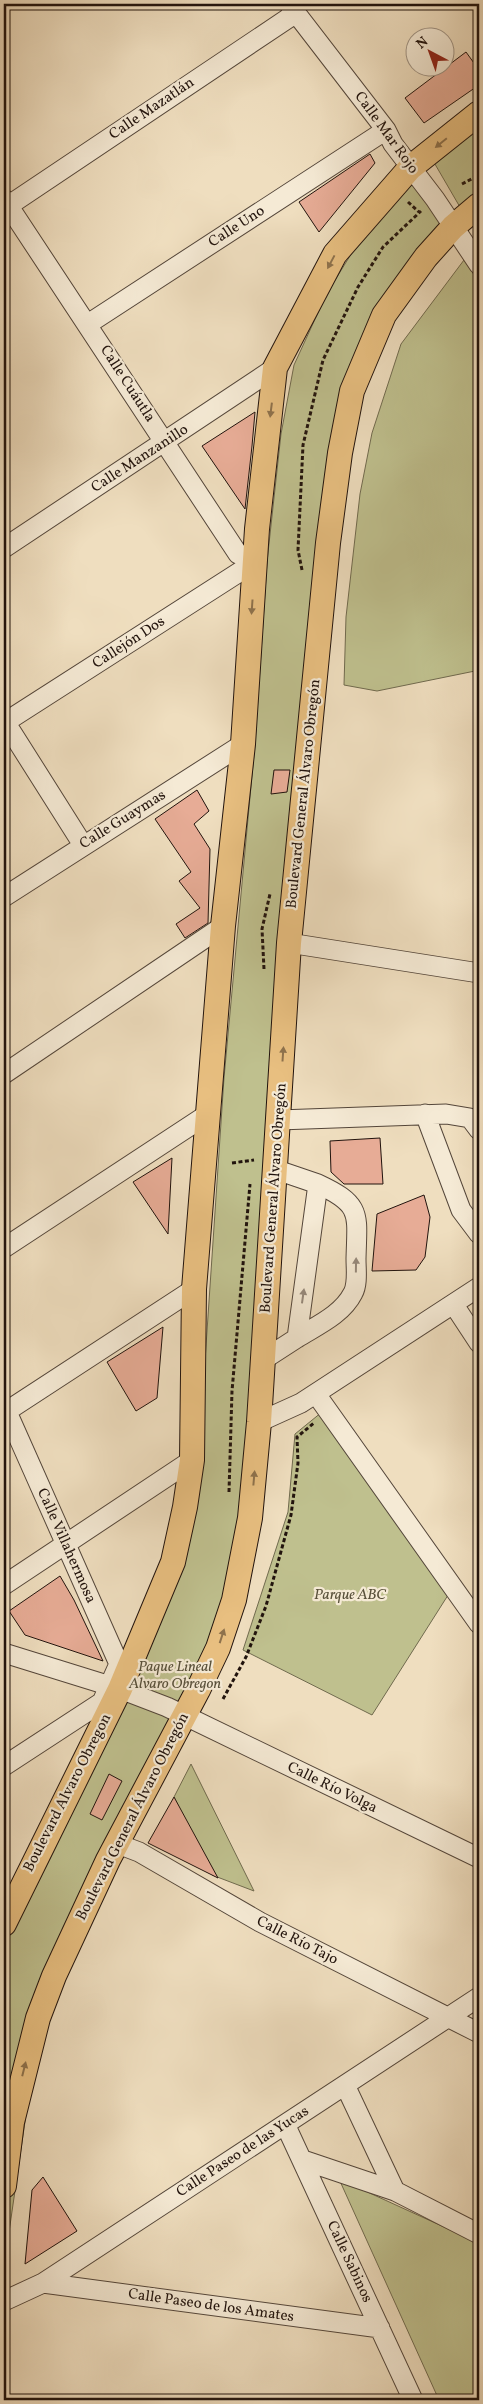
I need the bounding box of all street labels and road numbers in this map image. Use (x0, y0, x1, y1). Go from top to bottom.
street label: Calle Mazatlán (105, 73, 199, 145)
street label: Calle Mar Rojo (349, 87, 423, 179)
street label: Calle Uno (205, 201, 269, 253)
street label: Calle Cuáutla (94, 341, 160, 427)
street label: Calle Manzanillo (87, 420, 193, 498)
street label: Callejón Dos (89, 612, 169, 674)
street label: Boulevard General Álvaro Obregón (282, 678, 326, 910)
street label: Calle Guaymas (76, 785, 170, 855)
street label: Boulevard General Álvaro Obregón (255, 1082, 293, 1314)
street label: Calle Villahermosa (31, 1485, 101, 1607)
street label: Boulevard General Álvaro Obregón (71, 1709, 195, 1925)
street label: Boulevard Alvaro Obregon (19, 1710, 117, 1876)
street label: Calle Río Volga (283, 1757, 381, 1819)
street label: Calle Río Tajo (252, 1911, 342, 1971)
street label: Calle Paseo de las Yucas (173, 2101, 313, 2203)
street label: Calle Sabinos (321, 2218, 377, 2306)
street label: Calle Paseo de los Amates (127, 2284, 295, 2328)

